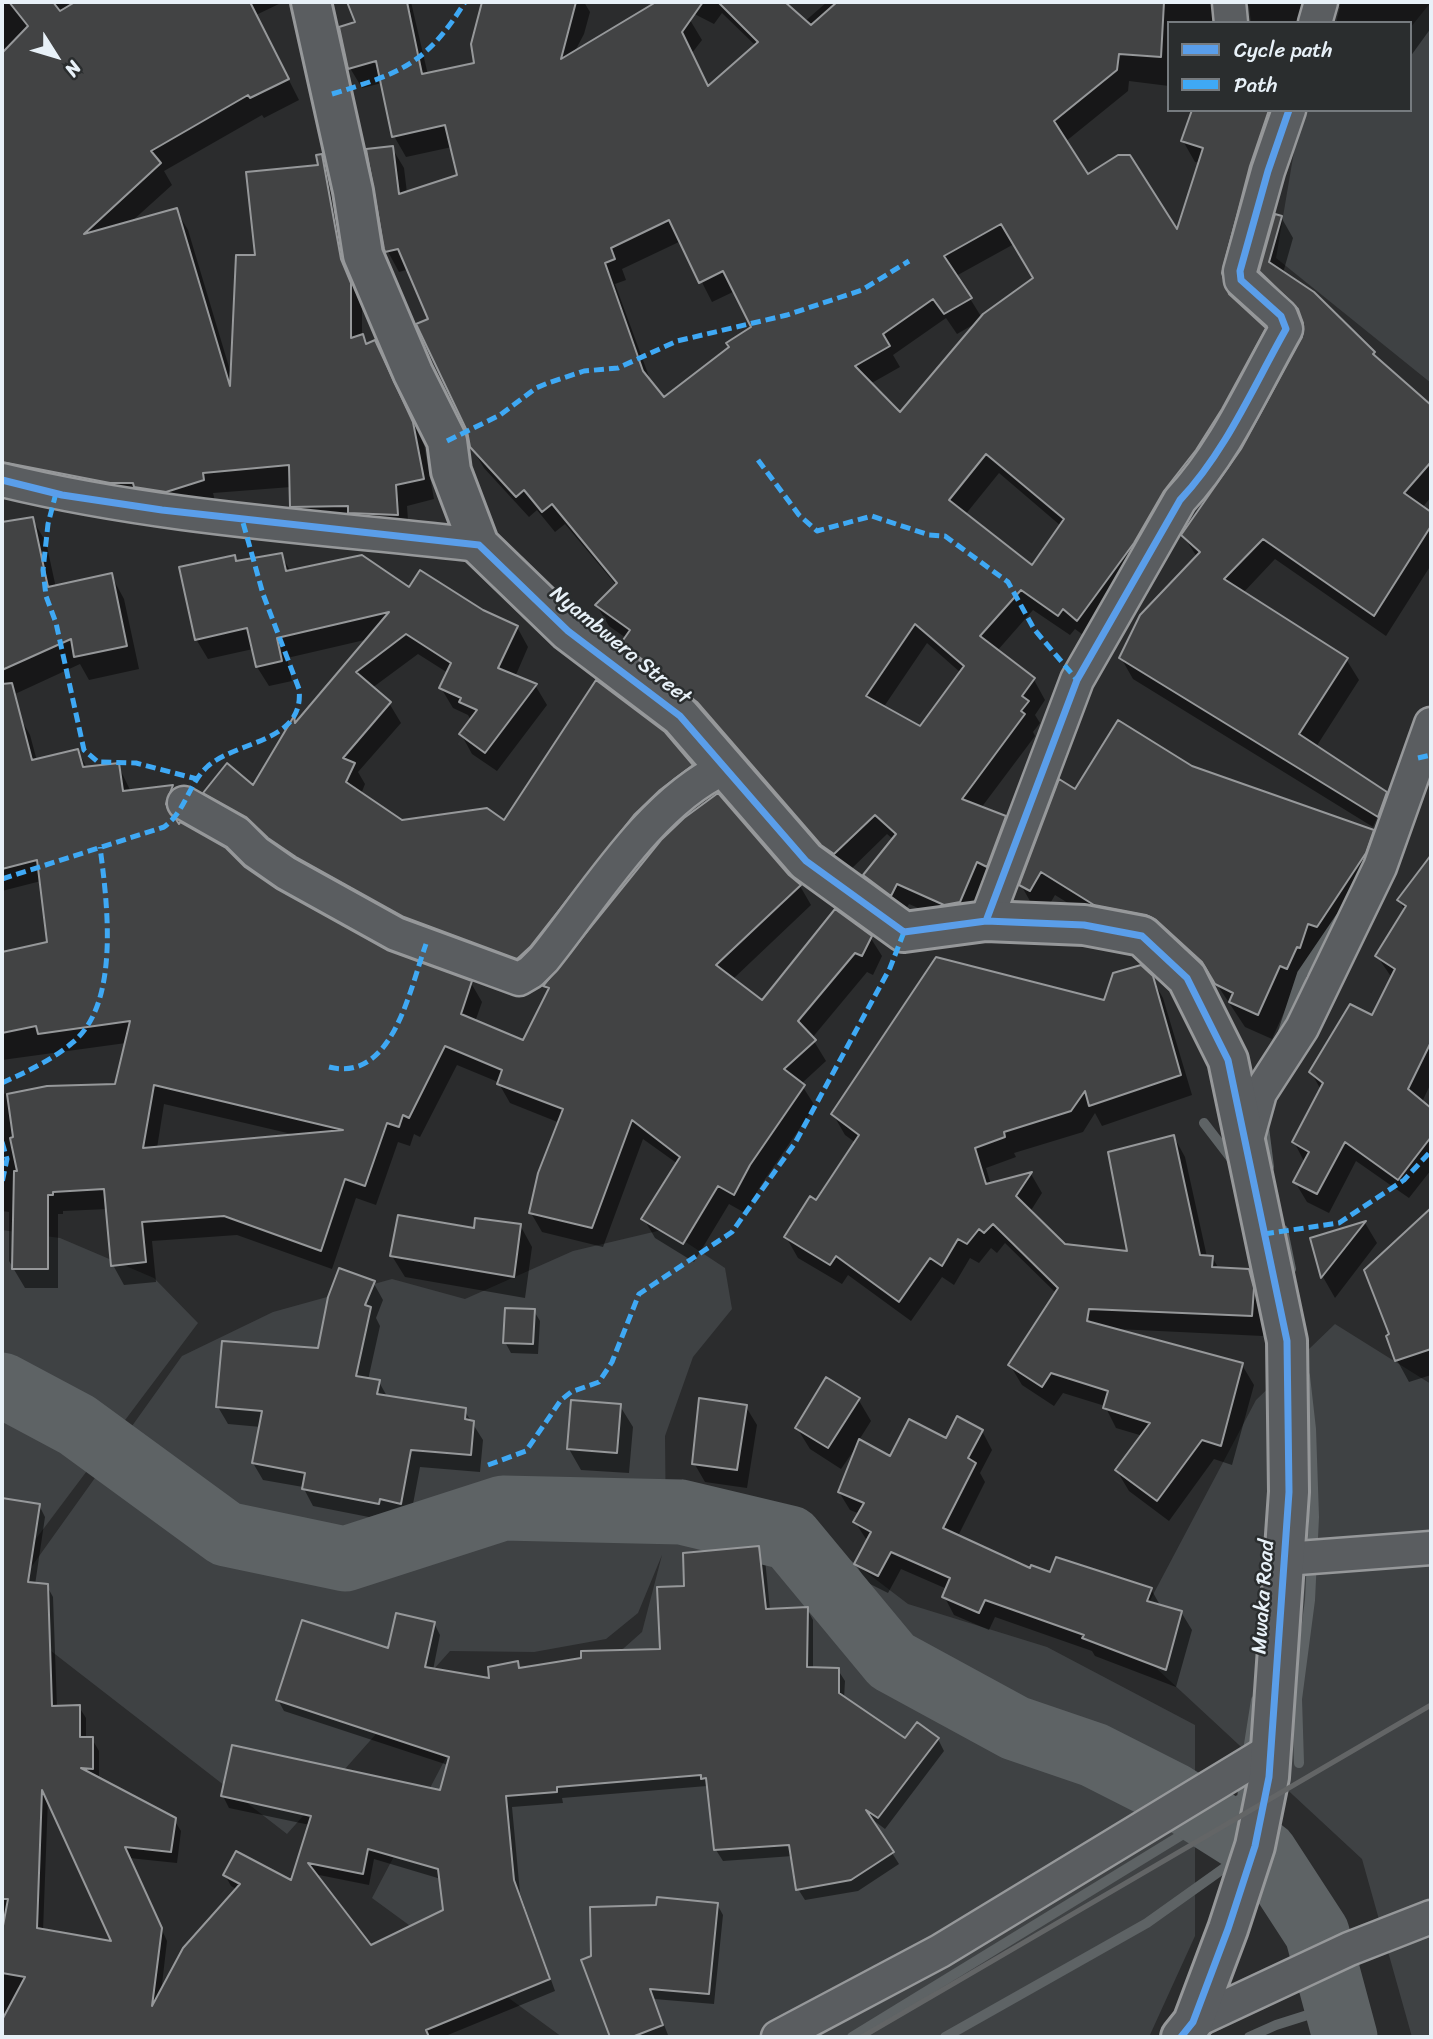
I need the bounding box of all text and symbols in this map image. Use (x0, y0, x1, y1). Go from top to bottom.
north arrow (21, 21, 91, 91)
legend (1167, 21, 1412, 112)
text: Cycle path (1234, 31, 1333, 69)
text: N (56, 54, 90, 84)
text: Path (1234, 66, 1277, 104)
street label: Nyambwera Street (544, 581, 696, 711)
street label: Mwaka Road (1247, 1539, 1281, 1655)

